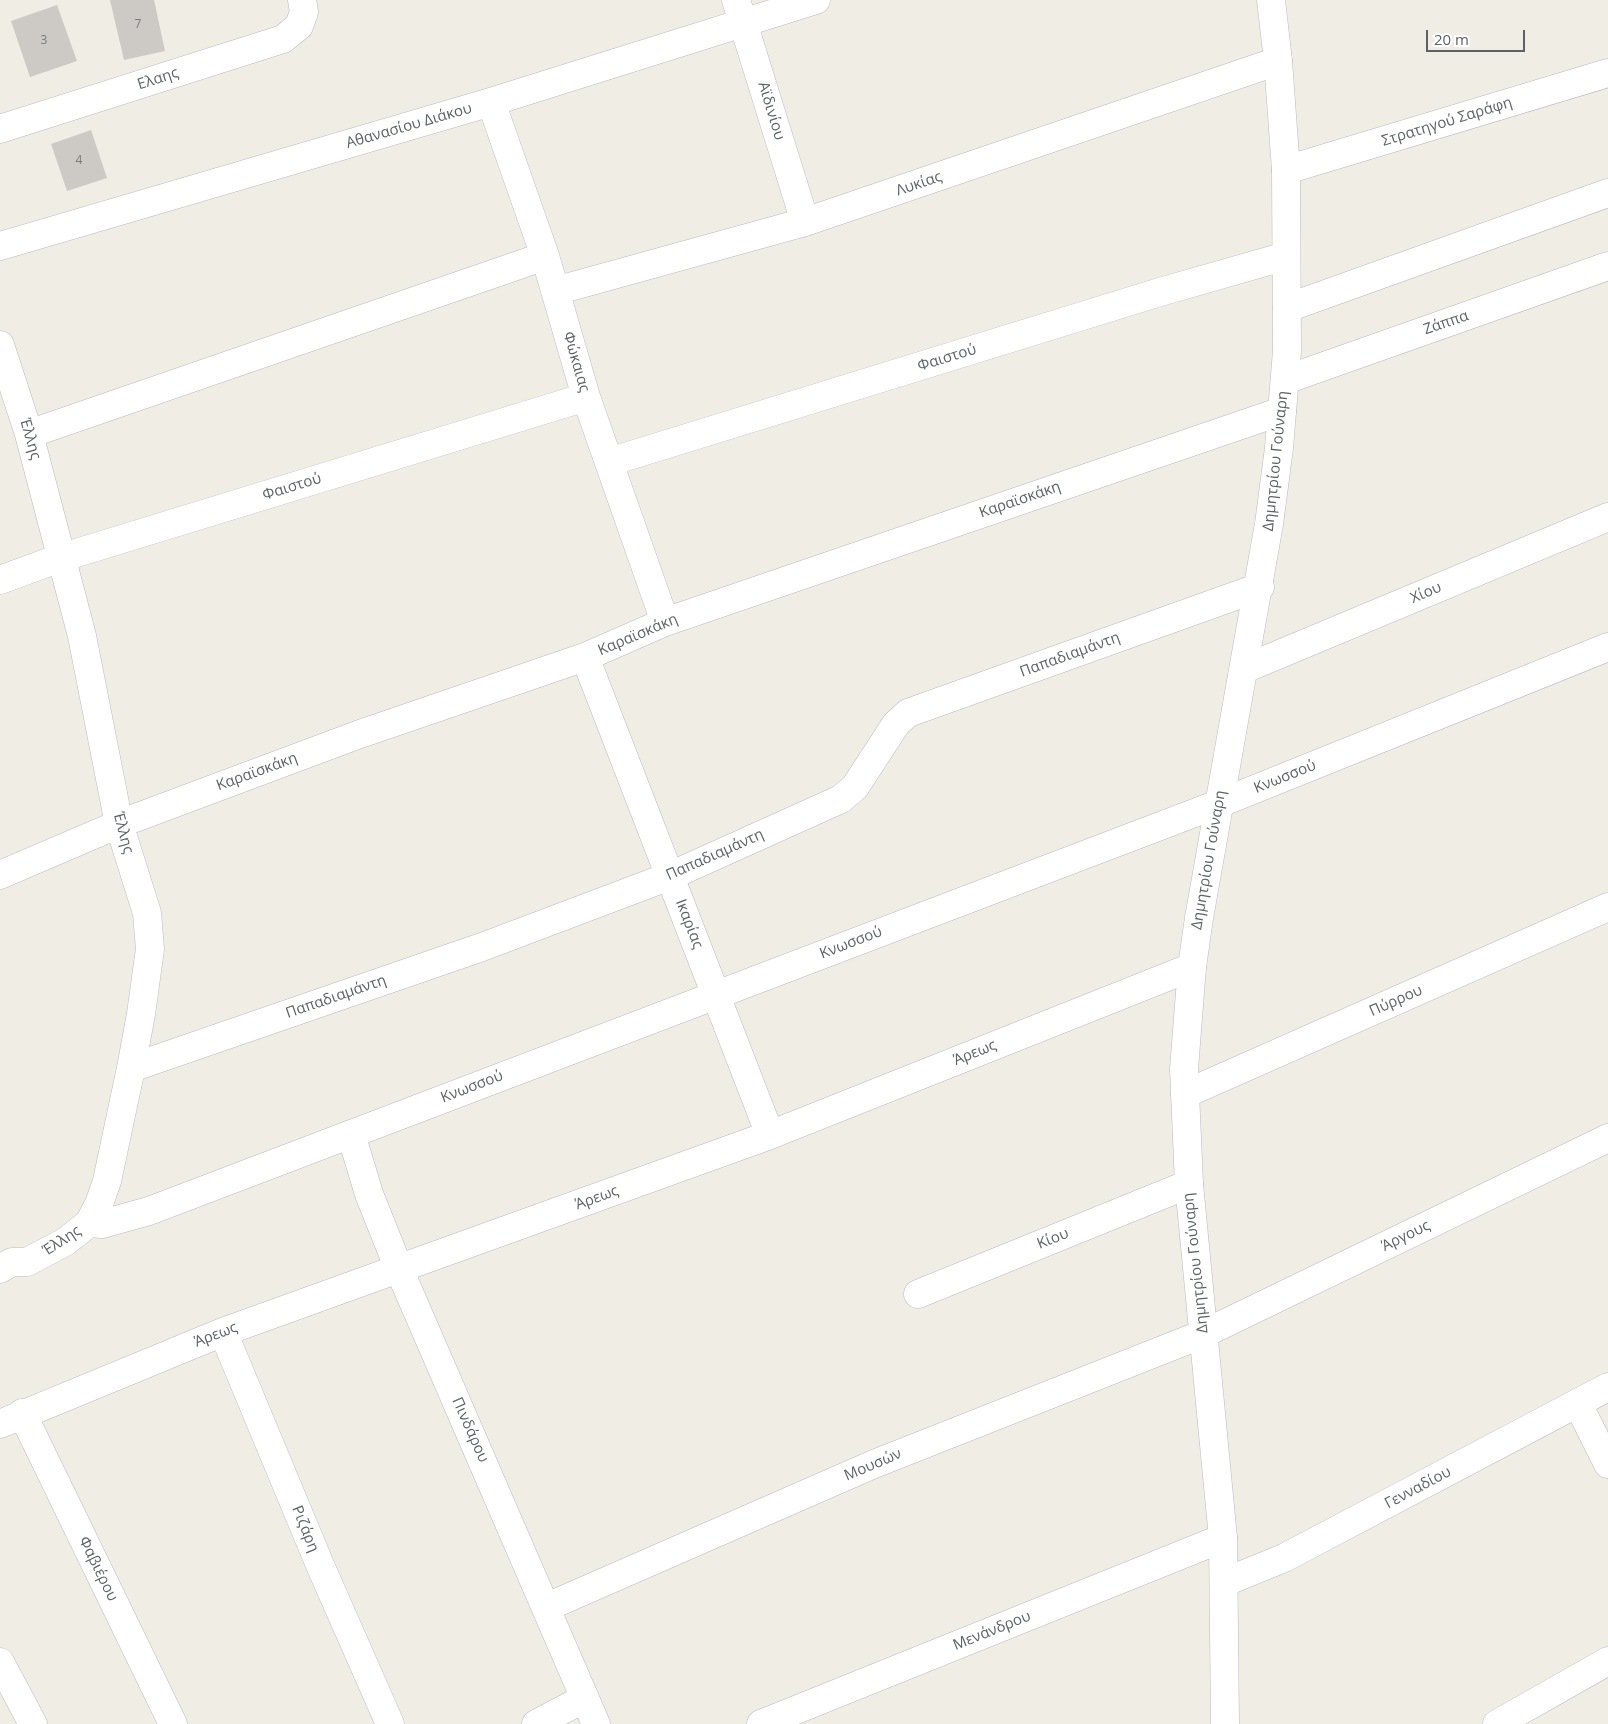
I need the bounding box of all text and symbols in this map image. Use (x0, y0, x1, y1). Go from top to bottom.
house number: 7 (135, 18, 141, 32)
scale bar (1428, 20, 1527, 52)
text: 20 m (1434, 29, 1469, 49)
house number: 3 (41, 34, 47, 48)
street label: Ελαης (135, 64, 181, 94)
street label: Αϊδινίου (754, 80, 788, 142)
street label: Στρατηγού Σαράφη (1380, 94, 1514, 150)
street label: Αθανασίου Διάκου (344, 99, 474, 153)
house number: 4 (76, 154, 82, 168)
street label: Λυκίας (894, 168, 944, 200)
street label: Ζάππα (1421, 307, 1471, 339)
street label: Φώκαιας (559, 330, 593, 394)
street label: Φαιστού (915, 341, 979, 375)
street label: Δημητρίου Γούναρη (1260, 390, 1292, 532)
street label: Έλλης (16, 416, 44, 462)
street label: Φαιστού (260, 470, 324, 504)
street label: Καραϊσκάκη (977, 478, 1063, 522)
street label: Χίου (1408, 578, 1444, 608)
street label: Καραϊσκάκη (595, 610, 681, 660)
street label: Παπαδιαμάντη (1018, 629, 1122, 681)
street label: Καραϊσκάκη (214, 749, 300, 795)
street label: Κνωσσού (1251, 756, 1319, 798)
street label: Δημητρίου Γούναρη (1188, 789, 1230, 931)
street label: Έλλης (109, 810, 137, 856)
street label: Παπαδιαμάντη (663, 825, 767, 885)
street label: Ικαρίας (671, 897, 707, 951)
street label: Κνωσσού (817, 923, 885, 963)
street label: Παπαδιαμάντη (283, 971, 389, 1023)
street label: Πύρρου (1367, 981, 1425, 1021)
street label: Άρεως (951, 1036, 999, 1070)
street label: Κνωσσού (438, 1067, 506, 1107)
street label: Άρεως (573, 1182, 621, 1214)
street label: Δημητρίου Γούναρη (1180, 1192, 1212, 1334)
street label: Άργους (1379, 1217, 1433, 1255)
street label: Έλλης (39, 1222, 85, 1260)
street label: Κίου (1035, 1225, 1071, 1253)
street label: Άρεως (192, 1319, 240, 1351)
street label: Πινδάρου (448, 1395, 492, 1465)
street label: Μουσών (842, 1445, 904, 1485)
street label: Γενναδίου (1382, 1463, 1454, 1513)
street label: Ριζάρη (288, 1503, 322, 1555)
street label: Φαβιέρου (75, 1534, 121, 1604)
street label: Μενάνδρου (951, 1607, 1033, 1655)

